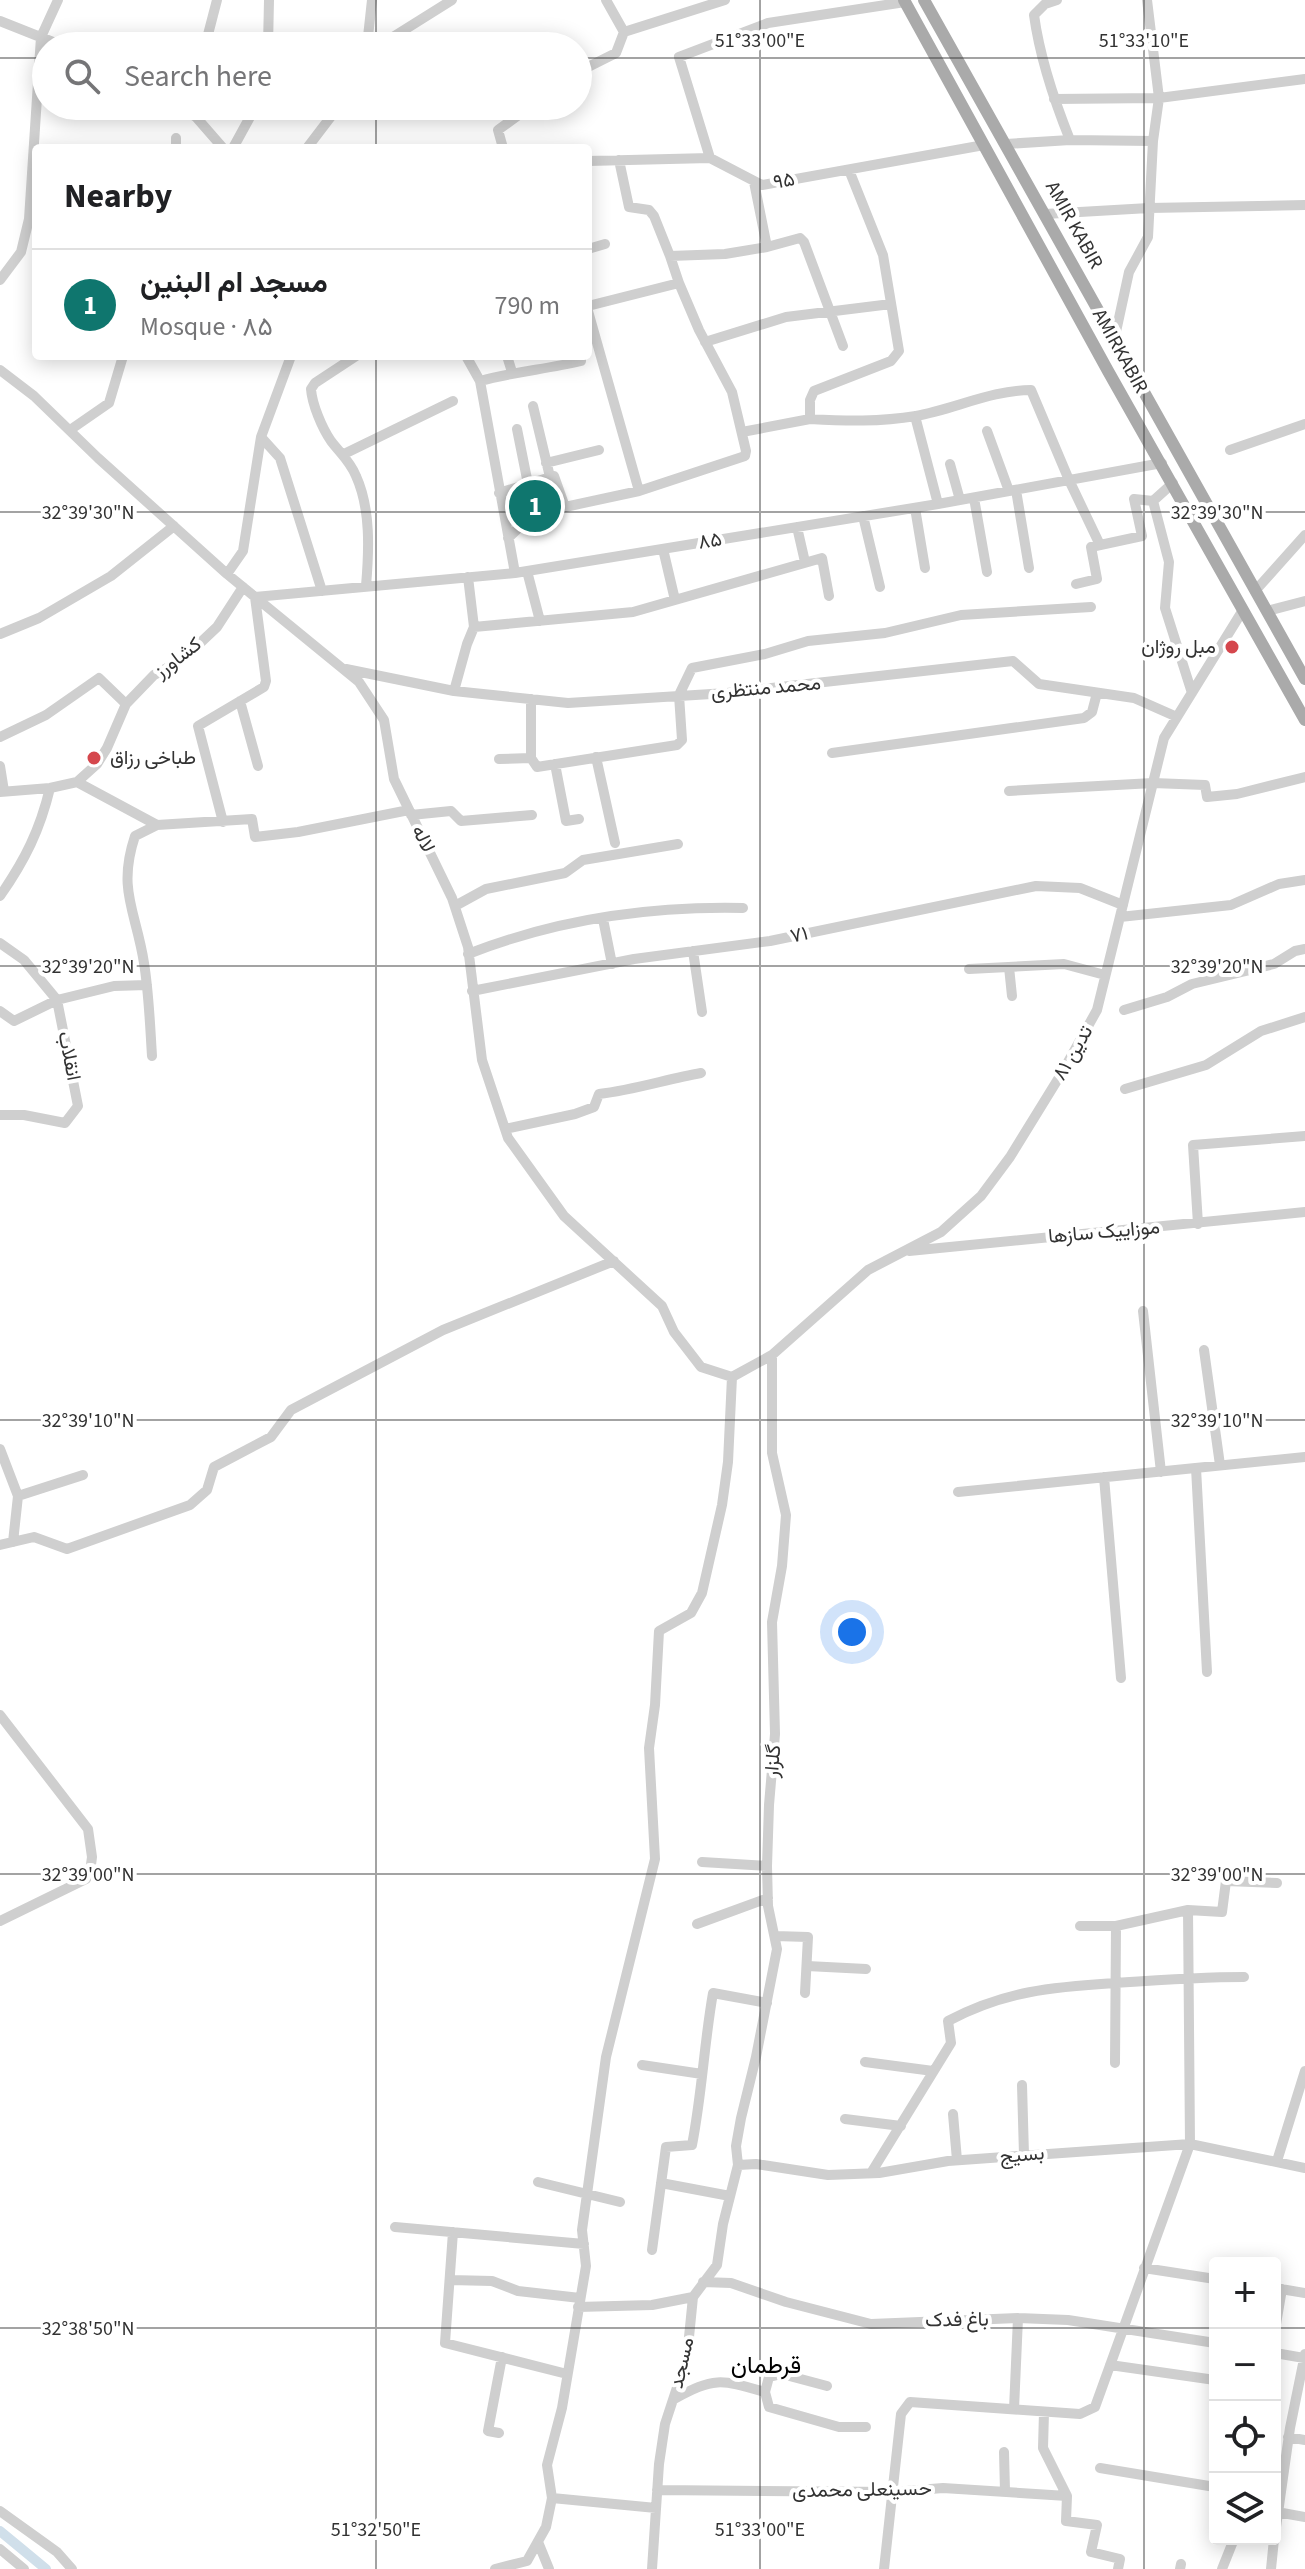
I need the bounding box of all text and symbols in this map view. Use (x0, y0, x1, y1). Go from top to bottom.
text: 51°33'00"E (715, 27, 805, 55)
text: 51°33'10"E (1099, 27, 1189, 55)
search box (32, 32, 592, 120)
icon: search (60, 54, 104, 98)
text: Search here (124, 55, 272, 98)
street label: ۹۵ (771, 165, 797, 197)
text: Nearby (64, 172, 172, 221)
street label: AMIR KABIR (1038, 176, 1110, 274)
text: مسجد ام البنین (140, 261, 328, 304)
text: 1 (83, 287, 97, 324)
text: 790 m (494, 287, 560, 324)
street label: AMIRKABIR (1085, 304, 1155, 398)
text: Mosque · ۸۵ (140, 308, 273, 345)
pin: 1 (509, 476, 561, 536)
text: 32°39'30"N (42, 499, 134, 527)
text: 32°39'30"N (1171, 499, 1263, 527)
street label: ۸۵ (696, 525, 724, 557)
street label: کشاورز (147, 631, 208, 686)
place label: مبل روژان (1141, 633, 1216, 661)
marker: مبل روژان (1223, 638, 1241, 656)
street label: محمد منتظری (710, 669, 822, 707)
place label: طباخی رزاق (110, 744, 196, 772)
marker: طباخی رزاق (85, 749, 103, 767)
street label: لاله (404, 821, 442, 857)
street label: ۷۱ (787, 919, 811, 951)
text: 32°39'20"N (42, 953, 134, 981)
text: 32°39'20"N (1171, 953, 1263, 981)
street label: تدین ۸۱ (1046, 1020, 1100, 1086)
street label: انقلاب (51, 1029, 87, 1083)
street label: موزاییک سازها (1047, 1213, 1161, 1251)
text: 32°39'10"N (42, 1407, 134, 1435)
text: 32°39'10"N (1171, 1407, 1263, 1435)
your location (832, 1612, 872, 1652)
street label: گلزار (758, 1743, 788, 1780)
text: 32°39'00"N (42, 1861, 134, 1889)
text: 32°39'00"N (1171, 1861, 1263, 1889)
street label: بسیج (998, 2139, 1046, 2171)
map controls (1209, 2257, 1281, 2545)
button: + (1209, 2257, 1281, 2329)
street label: باغ فدک (925, 2305, 989, 2335)
text: 32°38'50"N (42, 2315, 134, 2343)
button: − (1209, 2329, 1281, 2401)
street label: مسجد (663, 2335, 701, 2391)
district label: قرطمان (731, 2348, 801, 2383)
button: locate (1209, 2401, 1281, 2473)
button: layers (1209, 2473, 1281, 2545)
street label: حسینعلی محمدی (792, 2475, 932, 2505)
text: 51°32'50"E (331, 2516, 421, 2544)
text: 51°33'00"E (715, 2516, 805, 2544)

